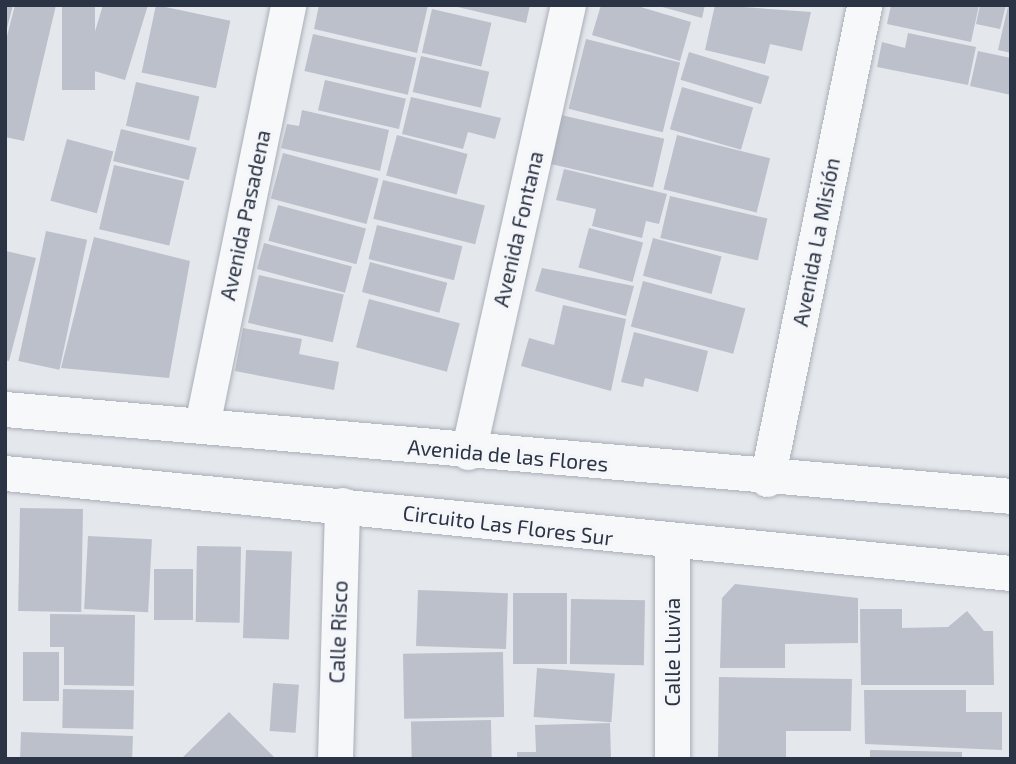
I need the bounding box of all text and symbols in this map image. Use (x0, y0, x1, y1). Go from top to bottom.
street label: Avenida Pasadena (215, 127, 275, 303)
street label: Avenida Fontana (488, 149, 548, 309)
street label: Avenida La Misión (787, 156, 845, 328)
street label: Avenida de las Flores (407, 434, 609, 476)
street label: Circuito Las Flores Sur (402, 500, 614, 550)
street label: Calle Risco (324, 580, 352, 684)
street label: Calle Lluvia (659, 598, 685, 706)

